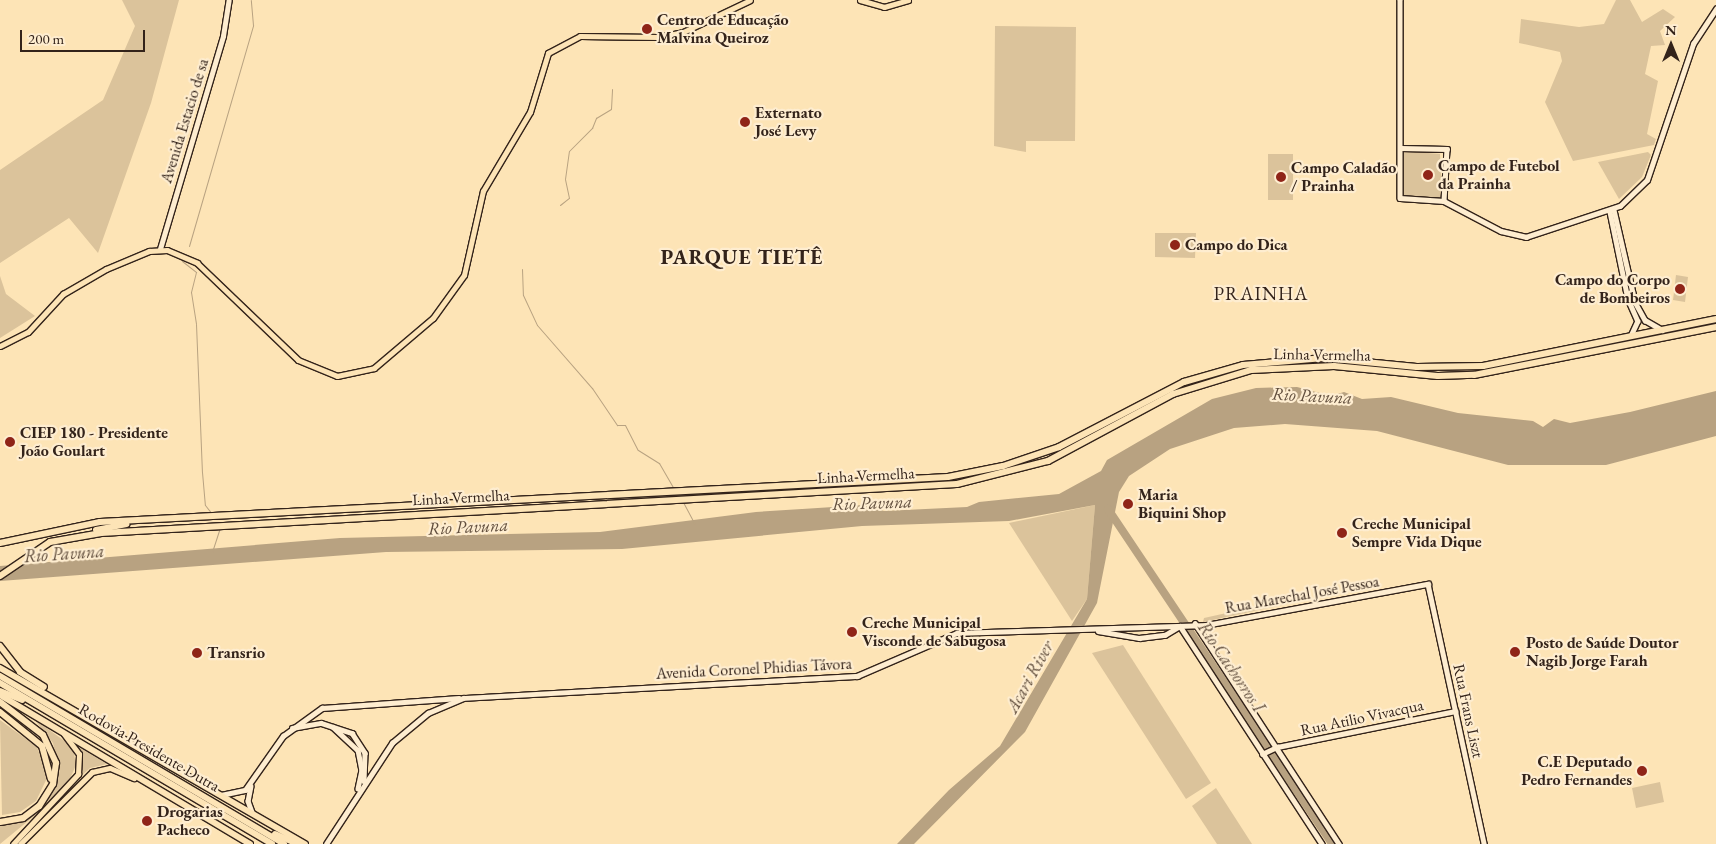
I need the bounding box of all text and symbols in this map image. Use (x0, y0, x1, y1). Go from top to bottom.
place label: Centro de Educação Malvina Queiroz (657, 10, 789, 48)
scale bar (22, 20, 148, 52)
north arrow (1646, 20, 1696, 70)
text: N (1665, 21, 1677, 39)
marker: Centro de Educação Malvina Queiroz (641, 23, 653, 35)
text: 200 m (28, 29, 64, 48)
street label: Avenida Estacio de sa (157, 56, 213, 186)
place label: Externato José Levy (755, 103, 822, 141)
marker: Externato José Levy (739, 116, 751, 128)
place label: Campo de Futebol da Prainha (1438, 156, 1560, 194)
place label: Campo Caladão / Prainha (1291, 158, 1396, 196)
marker: Campo de Futebol da Prainha (1422, 169, 1434, 181)
marker: Campo Caladão / Prainha (1275, 171, 1287, 183)
place label: Campo do Dica (1185, 235, 1287, 255)
marker: Campo do Dica (1169, 239, 1181, 251)
district label: PARQUE TIETÊ (659, 244, 825, 270)
place label: Campo do Corpo de Bombeiros (1555, 270, 1670, 308)
district label: PRAINHA (1213, 283, 1309, 305)
marker: Campo do Corpo de Bombeiros (1674, 283, 1686, 295)
street label: Linha Vermelha (1273, 345, 1371, 365)
water label: Rio Pavuna (1271, 383, 1353, 409)
place label: CIEP 180 - Presidente João Goulart (20, 423, 168, 461)
marker: CIEP 180 - Presidente João Goulart (4, 436, 16, 448)
street label: Linha Vermelha (817, 464, 915, 488)
place label: Maria Biquini Shop (1138, 485, 1226, 523)
street label: Linha Vermelha (412, 486, 510, 510)
water label: Rio Pavuna (831, 491, 913, 515)
marker: Maria Biquini Shop (1122, 498, 1134, 510)
water label: Rio Pavuna (427, 514, 509, 540)
place label: Creche Municipal Sempre Vida Dique (1352, 514, 1482, 552)
marker: Creche Municipal Sempre Vida Dique (1336, 527, 1348, 539)
water label: Rio Pavuna (23, 540, 105, 568)
street label: Rua Marechal José Pessoa (1223, 572, 1381, 618)
place label: Creche Municipal Visconde de Sabugosa (862, 613, 1006, 651)
water label: Rio Cachorros I (1193, 618, 1269, 716)
marker: Creche Municipal Visconde de Sabugosa (846, 626, 858, 638)
place label: Posto de Saúde Doutor Nagib Jorge Farah (1526, 633, 1679, 671)
water label: Acari River (1001, 637, 1059, 717)
place label: Transrio (207, 643, 265, 663)
marker: Posto de Saúde Doutor Nagib Jorge Farah (1508, 645, 1522, 659)
marker: Transrio (191, 647, 203, 659)
street label: Avenida Coronel Phidias Távora (656, 654, 852, 684)
street label: Rua Frans Liszt (1449, 662, 1487, 760)
street label: Rua Atilio Vivacqua (1299, 696, 1425, 740)
street label: Rodovia Presidente Dutra (75, 700, 223, 796)
place label: C.E Deputado Pedro Fernandes (1521, 752, 1632, 790)
marker: C.E Deputado Pedro Fernandes (1636, 765, 1648, 777)
place label: Drogarias Pacheco (157, 802, 223, 840)
marker: Drogarias Pacheco (141, 815, 153, 827)

